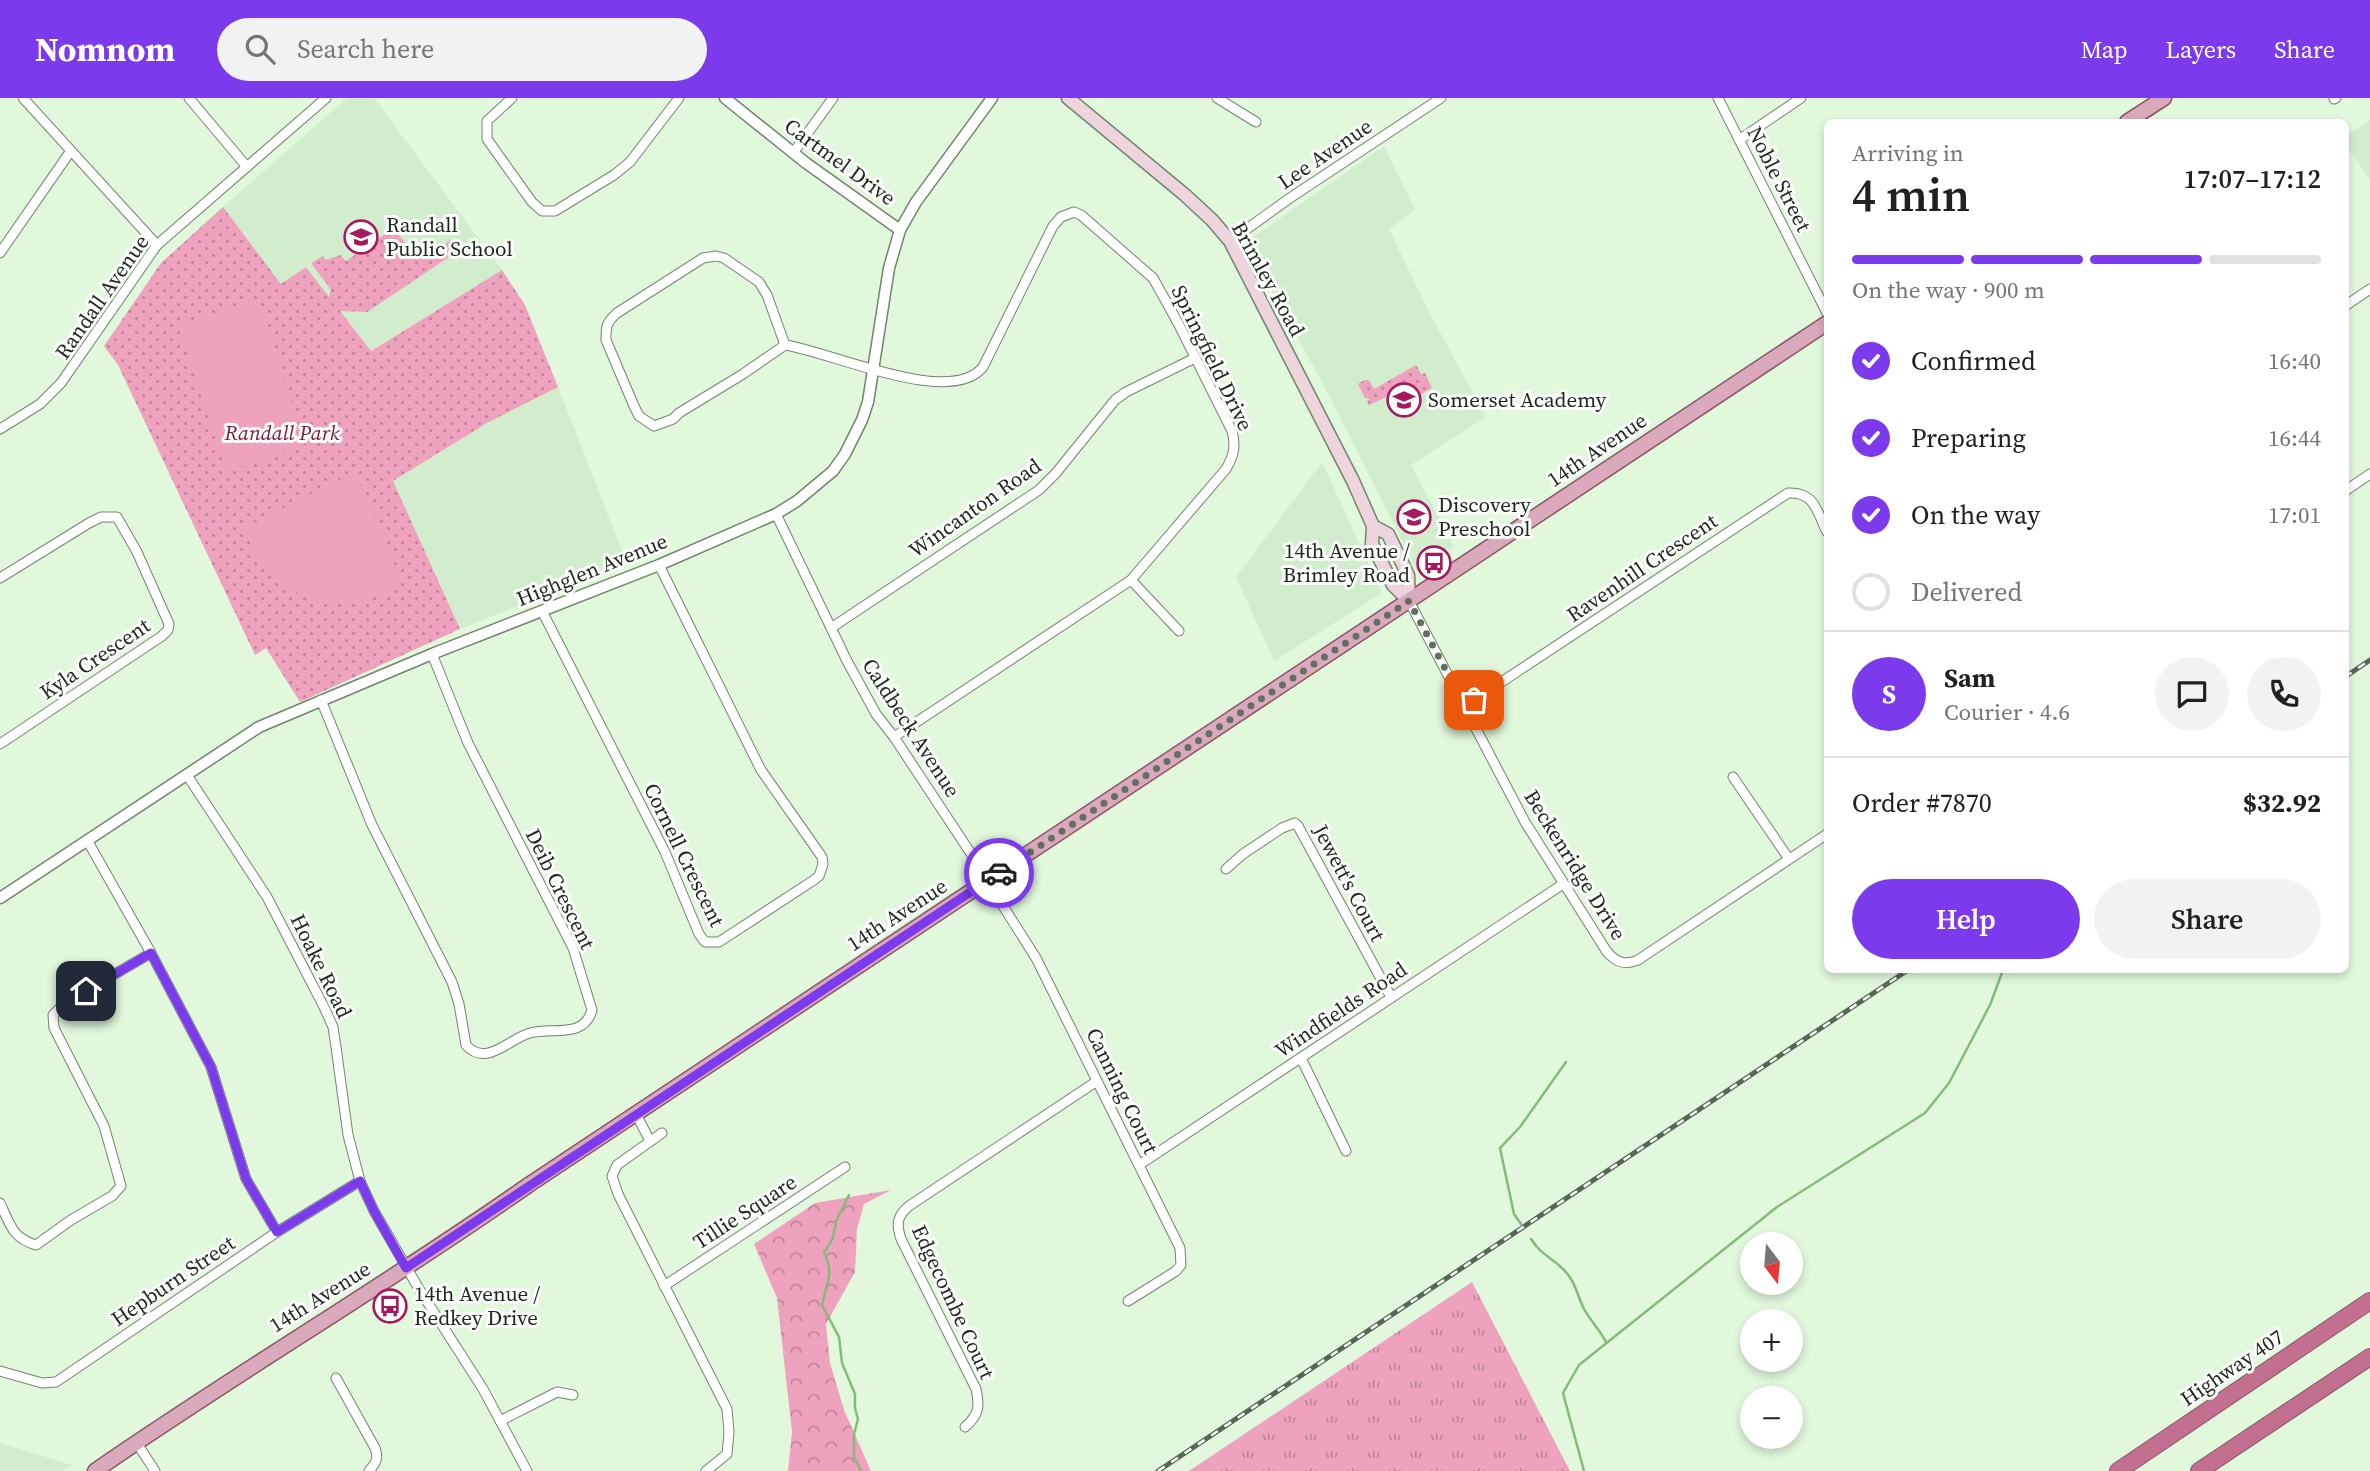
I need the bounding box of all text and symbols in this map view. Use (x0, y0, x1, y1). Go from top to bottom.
search box (217, 18, 707, 81)
text: Nomnom (35, 27, 175, 72)
icon: search (241, 30, 279, 68)
text: Search here (297, 31, 434, 67)
text: Map (2081, 33, 2128, 66)
text: Layers (2166, 33, 2236, 66)
text: Share (2274, 33, 2335, 66)
street label: Cartmel Drive (779, 111, 902, 212)
street label: Lee Avenue (1272, 111, 1378, 196)
street label: Noble Street (1741, 121, 1818, 237)
text: Arriving in (1852, 137, 1964, 169)
text: 17:07–17:12 (2184, 161, 2321, 197)
text: 4 min (1852, 163, 1970, 226)
place label: Randall Public School (386, 210, 513, 263)
street label: Brimley Road (1225, 216, 1312, 342)
school or university icon: Randall Public School (342, 218, 380, 256)
street label: Randall Avenue (48, 229, 155, 365)
text: On the way · 900 m (1852, 274, 2045, 306)
street label: Springfield Drive (1165, 280, 1260, 435)
icon: check (1852, 342, 1890, 380)
text: Confirmed (1911, 343, 2036, 379)
text: 16:40 (2268, 345, 2321, 377)
school or university icon: Somerset Academy (1385, 381, 1423, 419)
place label: Somerset Academy (1428, 385, 1606, 414)
street label: 14th Avenue (1541, 406, 1652, 494)
park label: Randall Park (223, 418, 340, 447)
icon: check (1852, 419, 1890, 457)
text: Preparing (1911, 420, 2026, 456)
text: 16:44 (2268, 422, 2321, 454)
street label: Wincanton Road (903, 451, 1047, 564)
place label: Discovery Preschool (1438, 490, 1531, 543)
icon: check (1852, 496, 1890, 534)
text: On the way (1911, 497, 2040, 533)
school or university icon: Discovery Preschool (1395, 498, 1433, 536)
text: 17:01 (2268, 499, 2321, 531)
street label: Ravenhill Crescent (1561, 506, 1723, 629)
street label: Highglen Avenue (512, 526, 672, 613)
place label: 14th Avenue / Brimley Road (1283, 536, 1410, 589)
bus stop icon: 14th Avenue / Brimley Road (1415, 544, 1453, 582)
text: Delivered (1911, 574, 2022, 610)
street label: Kyla Crescent (34, 611, 156, 706)
street label: Caldbeck Avenue (856, 653, 967, 803)
button: chat (2155, 657, 2229, 731)
button: phone (2247, 657, 2321, 731)
text: Sam (1944, 660, 1995, 696)
pin (1444, 670, 1504, 730)
text: S (1882, 676, 1896, 712)
icon: bag (1455, 681, 1493, 719)
text: Courier · 4.6 (1944, 696, 2070, 728)
street label: Cornell Crescent (637, 778, 732, 932)
street label: Beckenridge Drive (1518, 784, 1633, 945)
text: Order #7870 (1852, 785, 1992, 821)
text: $32.92 (2243, 785, 2321, 821)
street label: Jewett's Court (1306, 818, 1392, 946)
street label: Deib Crescent (519, 824, 602, 954)
courier (964, 838, 1034, 908)
icon: car (980, 854, 1018, 892)
street label: 14th Avenue (841, 871, 953, 958)
button: Help (1852, 879, 2080, 959)
button: Share (2094, 879, 2321, 959)
street label: Hoake Road (284, 909, 359, 1023)
street label: Windfields Road (1269, 955, 1413, 1065)
pin (56, 961, 116, 1021)
icon: home (67, 972, 105, 1010)
street label: Canning Court (1079, 1023, 1166, 1159)
street label: Tillie Square (687, 1167, 802, 1256)
street label: Edgecombe Court (905, 1220, 1002, 1384)
street label: Hepburn Street (105, 1228, 240, 1333)
north arrow (1740, 1232, 1802, 1295)
map controls (1740, 1232, 1803, 1449)
street label: 14th Avenue (264, 1254, 376, 1339)
place label: 14th Avenue / Redkey Drive (414, 1279, 540, 1332)
bus stop icon: 14th Avenue / Redkey Drive (371, 1287, 409, 1325)
button: + (1740, 1309, 1803, 1372)
street label: Highway 407 (2174, 1322, 2289, 1413)
button: − (1740, 1386, 1803, 1449)

